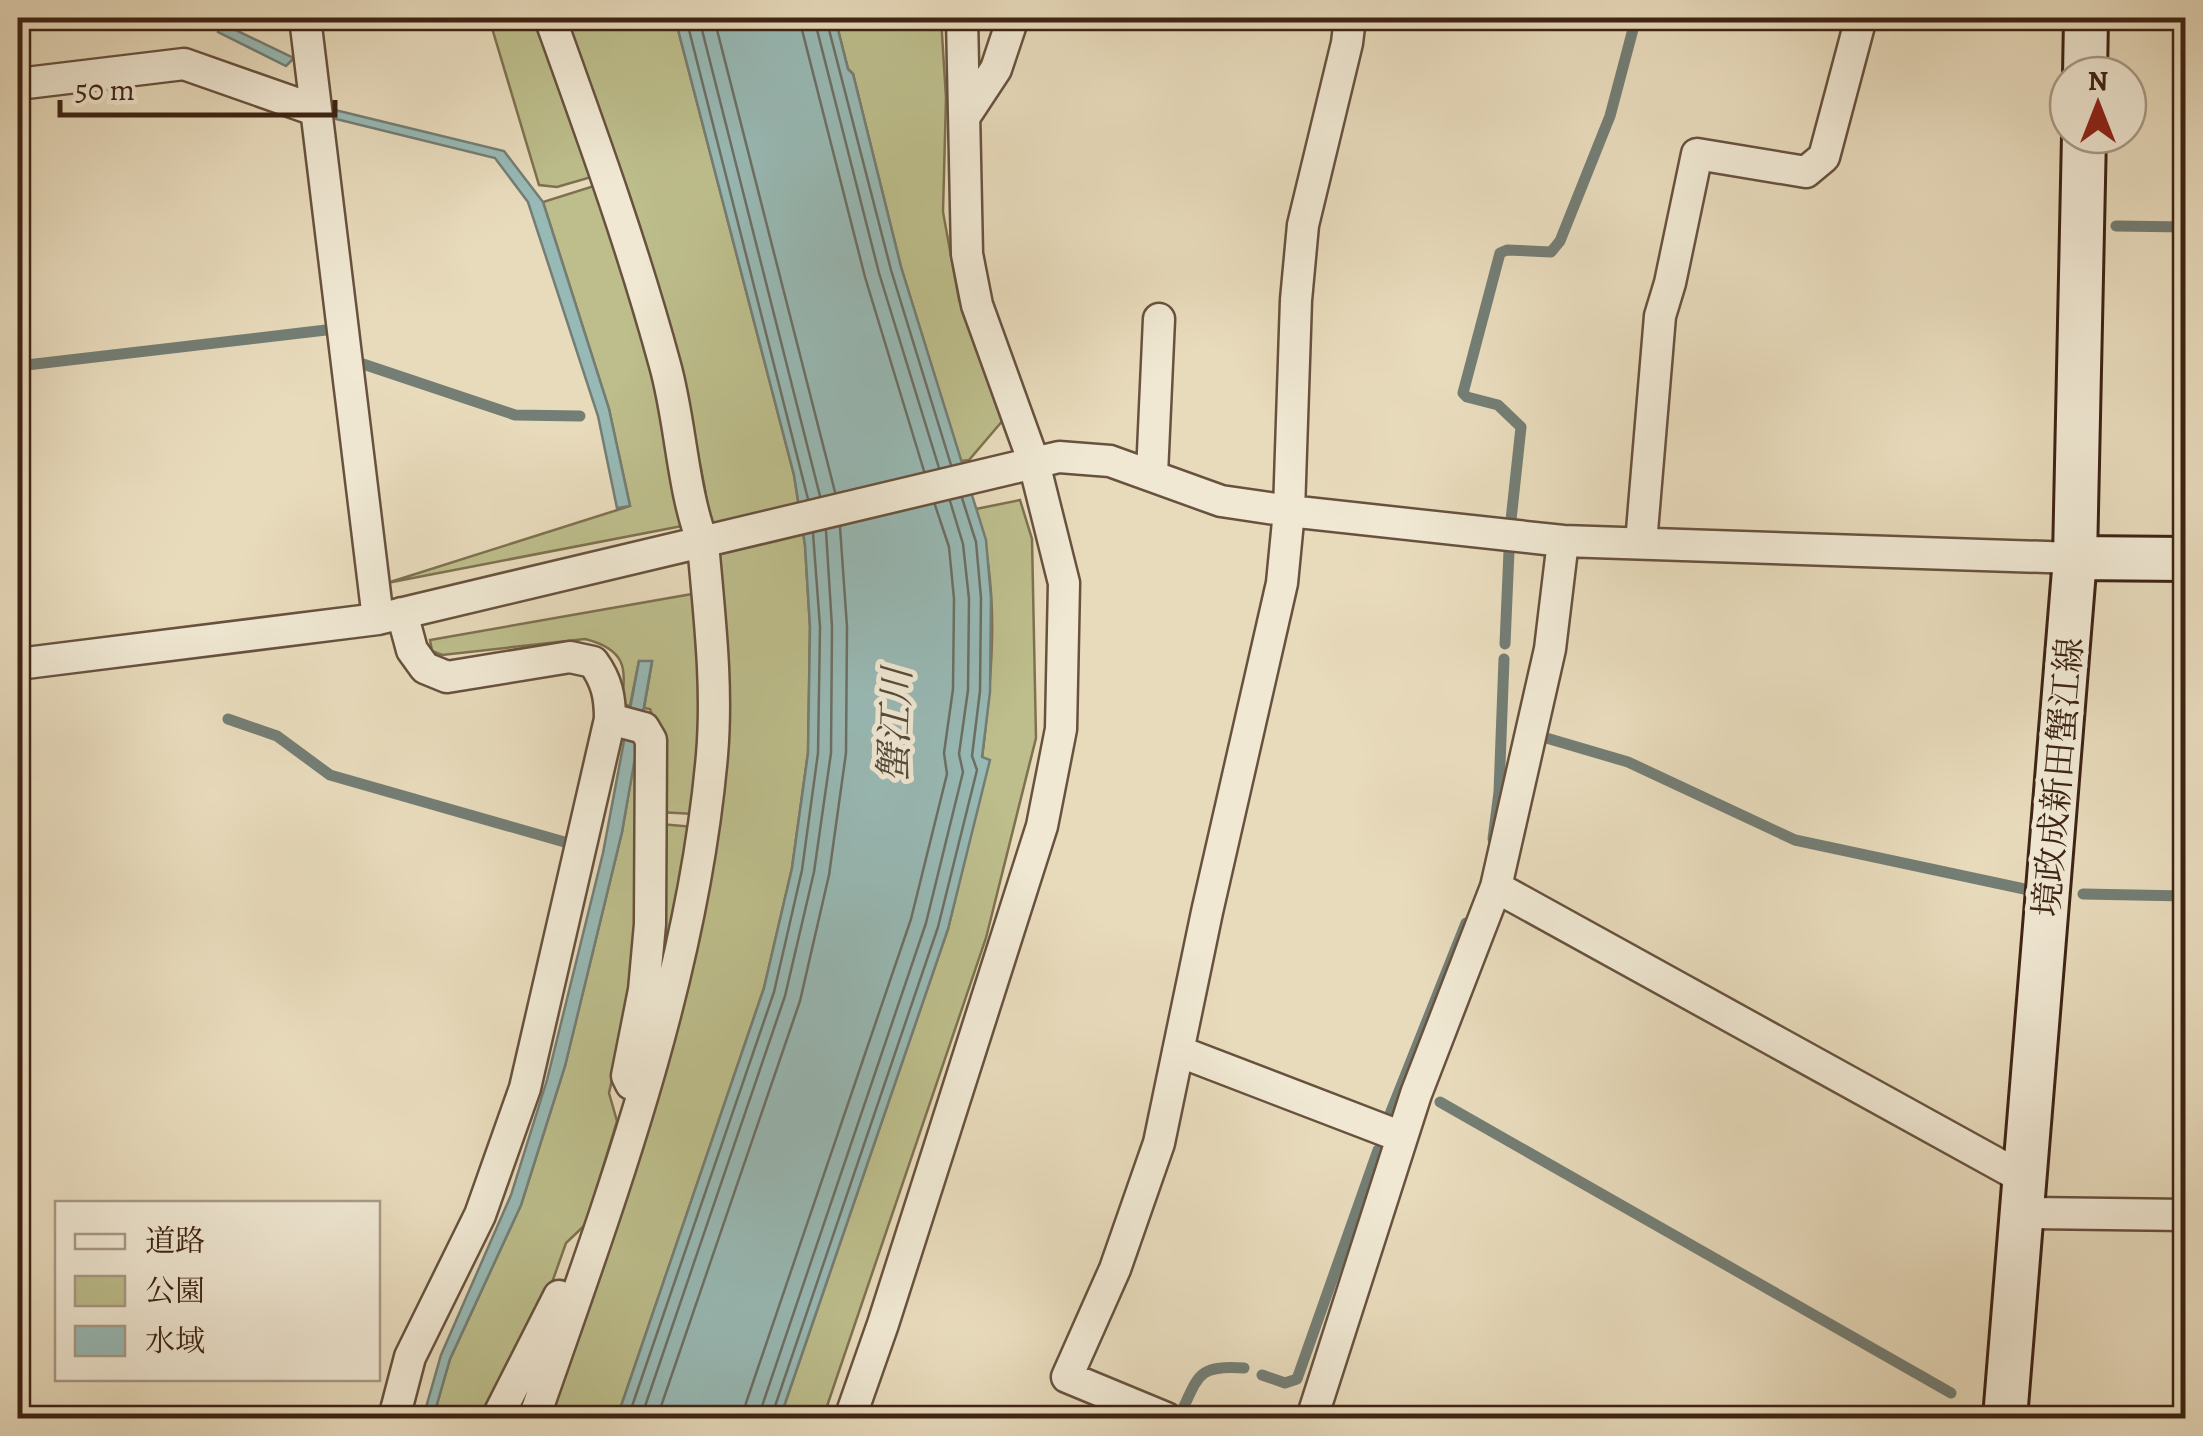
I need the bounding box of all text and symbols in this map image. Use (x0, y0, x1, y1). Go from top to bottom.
scale bar (60, 55, 335, 117)
north arrow (2048, 55, 2148, 155)
text: N (2088, 62, 2108, 100)
text: 50 m (75, 70, 135, 110)
street label: 境政成新田蟹江線 (2022, 635, 2094, 919)
water label: 蟹江川 (867, 663, 923, 783)
legend (55, 1201, 380, 1381)
text: 道路 (145, 1221, 205, 1261)
text: 公園 (145, 1271, 205, 1311)
text: 水域 (145, 1321, 205, 1361)

